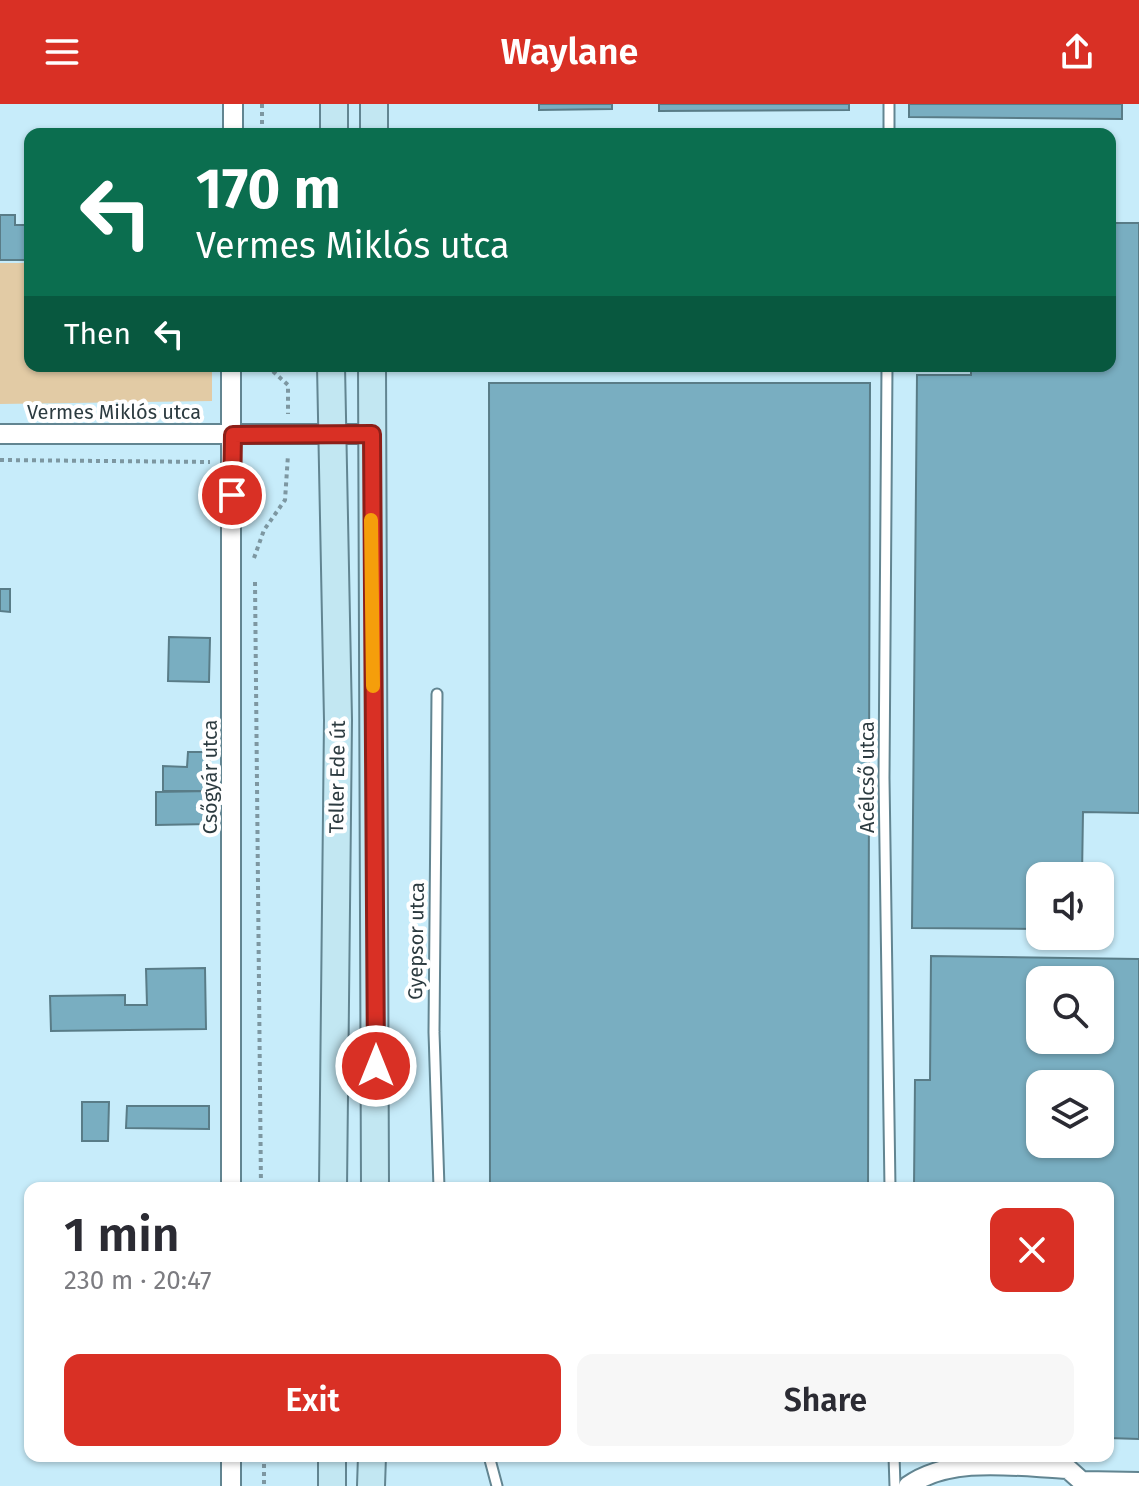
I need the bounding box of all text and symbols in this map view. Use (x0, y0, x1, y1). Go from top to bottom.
icon: menu (40, 30, 84, 74)
text: Waylane (501, 30, 638, 74)
icon: share (1055, 30, 1099, 74)
text: 170 m (196, 156, 341, 223)
icon: left (64, 160, 168, 264)
text: Vermes Miklós utca (196, 224, 510, 268)
icon: left (147, 312, 191, 356)
text: Then (64, 316, 131, 352)
street label: Vermes Miklós utca (27, 400, 201, 424)
pin (198, 461, 266, 529)
icon: arrive (210, 473, 254, 517)
street label: Csőgyár utca (198, 720, 222, 834)
street label: Teller Ede út (324, 720, 350, 834)
street label: Acélcső utca (855, 721, 879, 833)
map controls (1026, 862, 1114, 1158)
button: sound (1026, 862, 1114, 950)
street label: Gyepsor utca (403, 882, 429, 1000)
button: search (1026, 966, 1114, 1054)
position arrow (334, 1024, 418, 1108)
button: layers (1026, 1070, 1114, 1158)
text: 1 min (64, 1206, 180, 1264)
button: close (990, 1208, 1074, 1292)
text: 230 m · 20:47 (64, 1265, 212, 1296)
button: Exit (64, 1354, 561, 1446)
button: Share (577, 1354, 1074, 1446)

